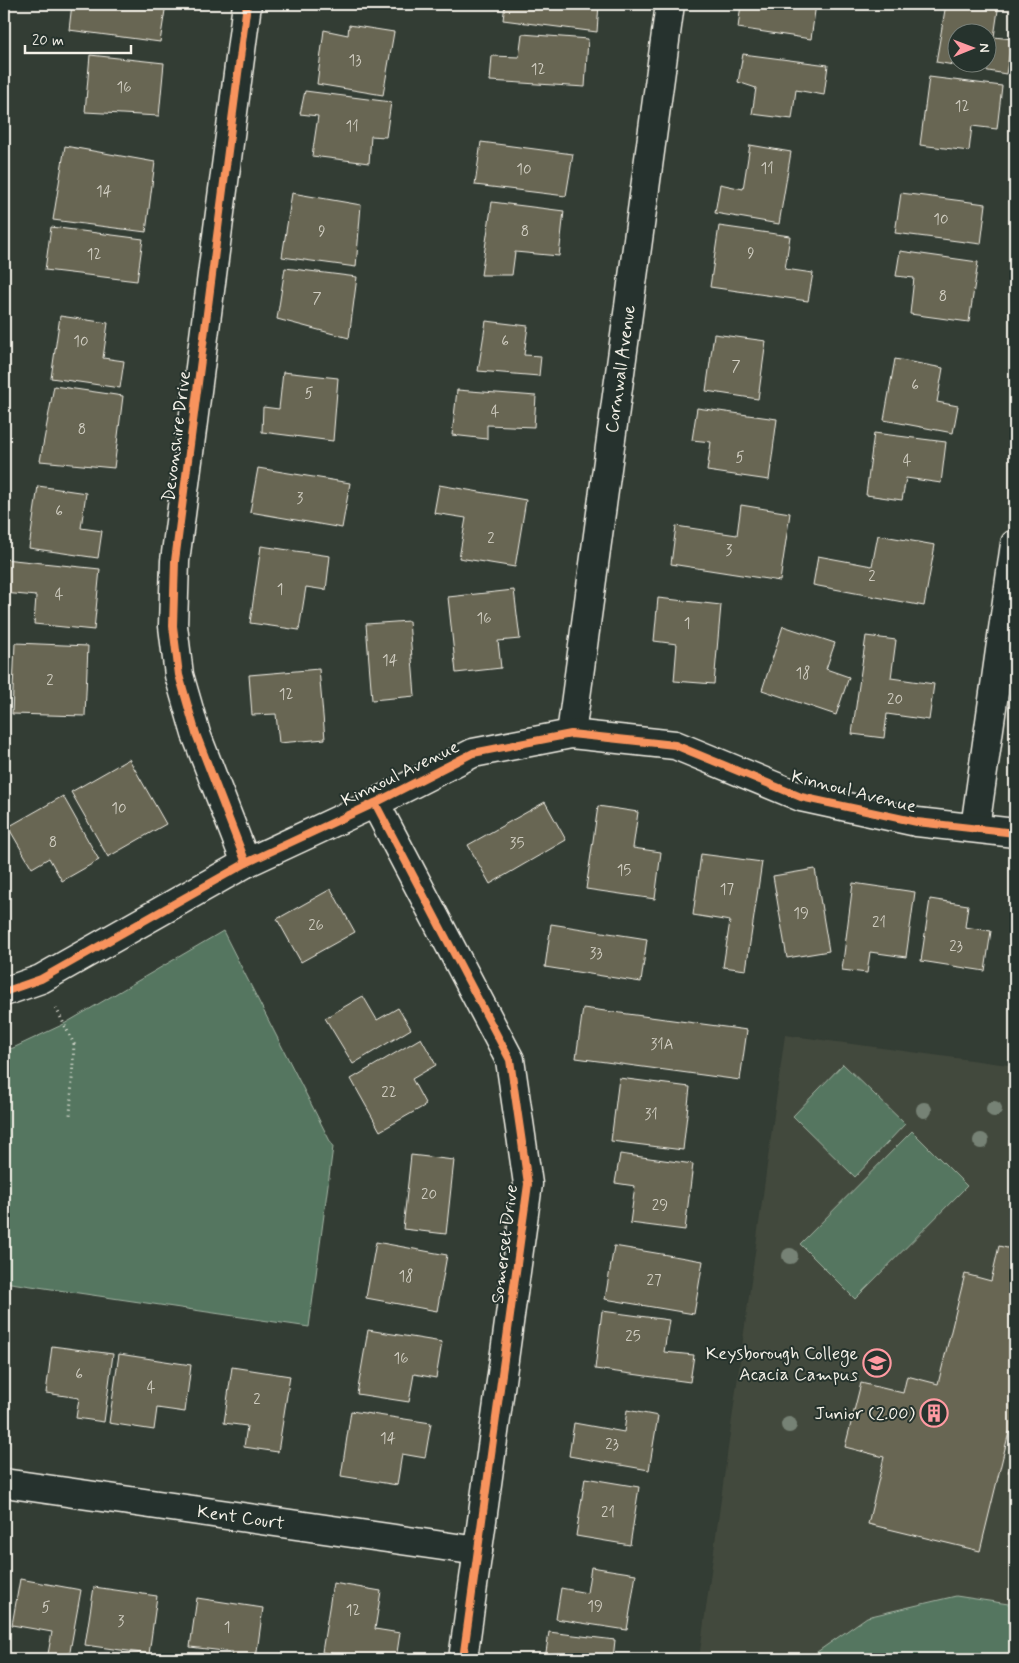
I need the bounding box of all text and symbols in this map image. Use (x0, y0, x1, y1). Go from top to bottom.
scale bar (25, 22, 131, 54)
north arrow (946, 22, 996, 72)
text: 20 m (32, 31, 64, 51)
text: N (975, 43, 993, 53)
house number: 13 (348, 51, 362, 71)
house number: 12 (531, 60, 545, 80)
house number: 16 (116, 78, 132, 98)
house number: 12 (955, 97, 969, 117)
house number: 11 (345, 117, 359, 137)
house number: 11 (760, 159, 774, 179)
house number: 10 (516, 160, 532, 180)
house number: 14 (96, 182, 112, 202)
house number: 10 (933, 210, 949, 230)
house number: 9 (318, 222, 326, 242)
house number: 8 (521, 222, 529, 242)
house number: 9 (747, 244, 755, 264)
house number: 12 (87, 245, 101, 265)
house number: 8 (939, 287, 947, 307)
house number: 7 (312, 289, 322, 309)
street label: Cornwall Avenue (600, 304, 642, 435)
house number: 10 (73, 332, 89, 352)
house number: 6 (501, 332, 509, 352)
house number: 7 (731, 357, 741, 377)
street label: Devonshire Drive (157, 369, 197, 503)
house number: 6 (911, 376, 919, 396)
house number: 5 (304, 384, 314, 404)
house number: 4 (491, 402, 500, 422)
house number: 8 (78, 420, 86, 440)
house number: 5 (735, 448, 745, 468)
house number: 4 (903, 451, 912, 471)
house number: 3 (297, 489, 304, 509)
house number: 6 (55, 502, 63, 522)
house number: 2 (487, 529, 495, 549)
house number: 3 (726, 541, 733, 561)
house number: 2 (868, 567, 876, 587)
house number: 1 (277, 580, 283, 600)
house number: 4 (55, 585, 64, 605)
house number: 16 (476, 609, 492, 629)
house number: 1 (684, 614, 690, 634)
house number: 14 (382, 651, 398, 671)
house number: 18 (796, 664, 810, 684)
house number: 2 (46, 671, 54, 691)
house number: 12 (279, 685, 293, 705)
house number: 20 (887, 690, 903, 710)
street label: Kinnoul Avenue (338, 735, 463, 813)
street label: Kinnoul Avenue (789, 765, 919, 819)
house number: 10 (111, 799, 127, 819)
house number: 8 (49, 833, 57, 853)
house number: 35 (510, 834, 524, 854)
house number: 15 (617, 861, 631, 881)
house number: 17 (720, 880, 735, 900)
house number: 19 (793, 904, 809, 924)
house number: 21 (872, 913, 886, 933)
house number: 26 (308, 916, 324, 936)
house number: 23 (949, 937, 963, 957)
house number: 33 (589, 944, 603, 964)
house number: 31A (650, 1035, 674, 1055)
house number: 22 (381, 1083, 397, 1103)
house number: 31 (644, 1105, 658, 1125)
street label: Somerset Drive (486, 1183, 524, 1305)
house number: 20 (421, 1185, 437, 1205)
house number: 29 (652, 1196, 668, 1216)
house number: 18 (399, 1267, 413, 1287)
house number: 27 (647, 1271, 662, 1291)
house number: 25 (625, 1327, 641, 1347)
place label: Keysborough College Acacia Campus (706, 1342, 858, 1387)
school or university icon: Keysborough College Acacia Campus (862, 1348, 892, 1378)
house number: 16 (393, 1349, 409, 1369)
house number: 6 (75, 1365, 83, 1385)
house number: 4 (147, 1378, 156, 1398)
house number: 2 (253, 1390, 261, 1410)
building icon: Junior (2.00) (919, 1398, 949, 1428)
place label: Junior (2.00) (814, 1402, 916, 1426)
house number: 14 (380, 1429, 396, 1449)
house number: 23 (605, 1435, 619, 1455)
street label: Kent Court (196, 1500, 286, 1536)
house number: 21 (601, 1503, 615, 1523)
house number: 19 (587, 1597, 603, 1617)
house number: 5 (41, 1598, 51, 1618)
house number: 12 (346, 1601, 360, 1621)
house number: 3 (118, 1612, 125, 1632)
house number: 1 (224, 1618, 230, 1638)

